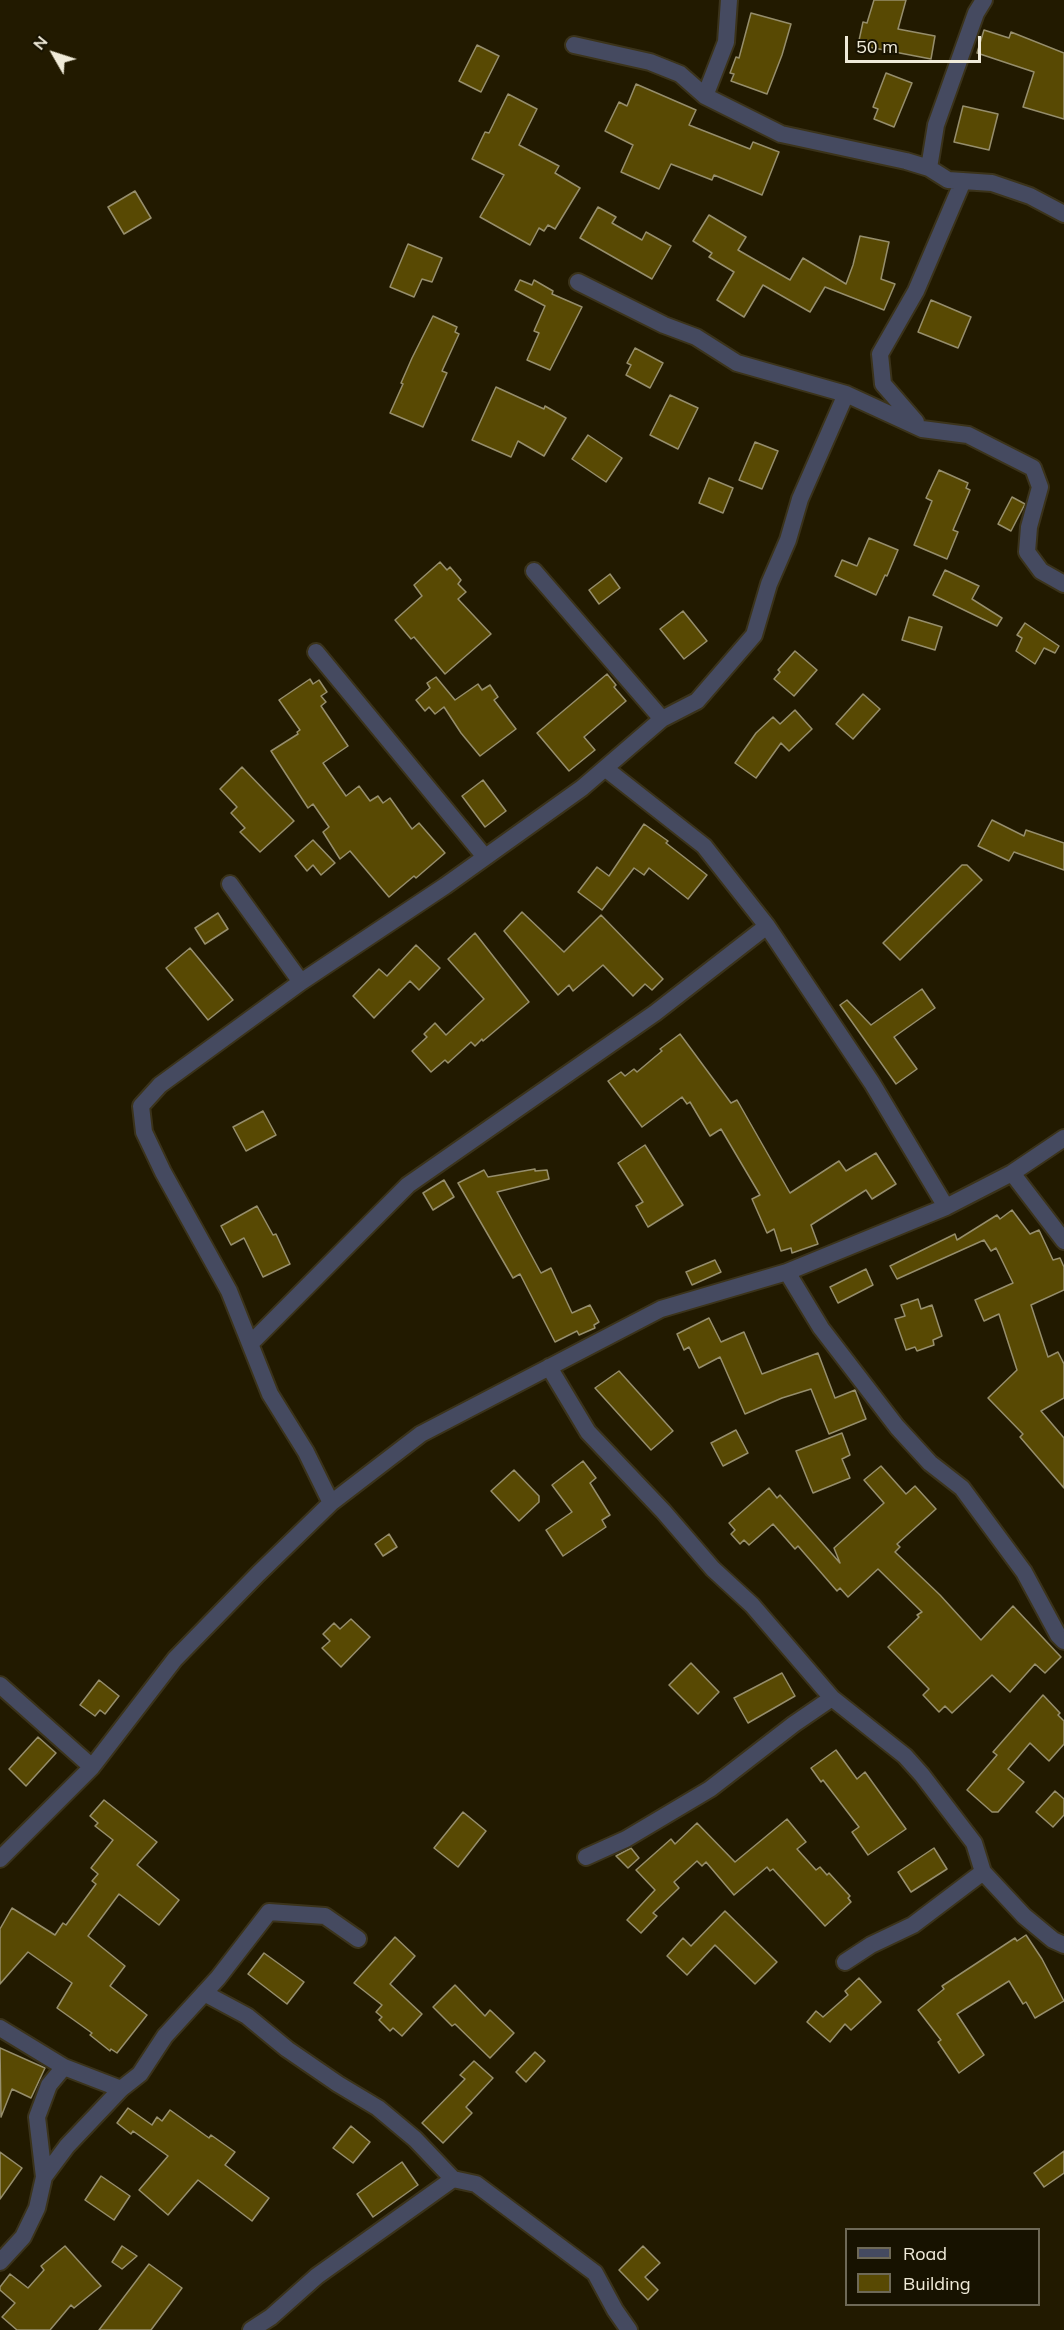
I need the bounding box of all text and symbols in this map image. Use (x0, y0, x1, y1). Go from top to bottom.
north arrow (24, 24, 84, 84)
scale bar (848, 24, 984, 62)
text: N (28, 32, 52, 54)
text: 50 m (856, 35, 898, 58)
legend (845, 2228, 1040, 2306)
text: Road (903, 2242, 947, 2265)
text: Building (903, 2272, 971, 2295)

